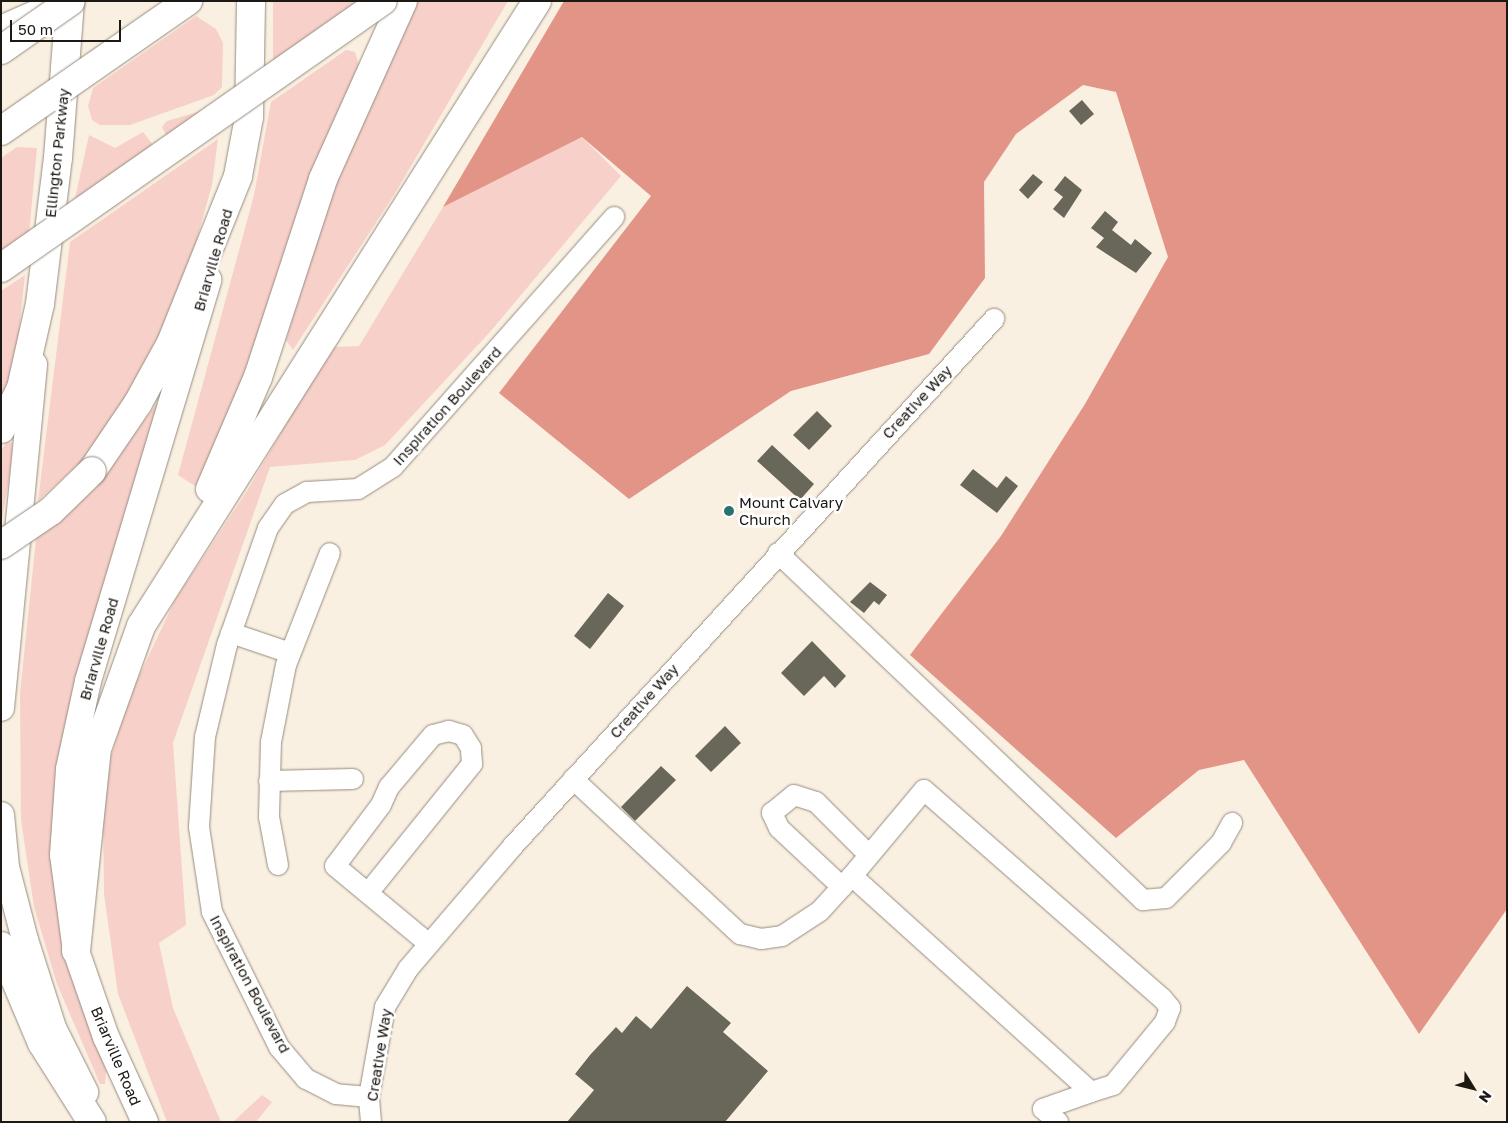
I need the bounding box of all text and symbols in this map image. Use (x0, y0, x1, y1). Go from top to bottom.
scale bar (12, 10, 124, 42)
text: 50 m (18, 20, 53, 38)
street label: Ellington Parkway (41, 87, 73, 219)
street label: Briarville Road (190, 207, 236, 313)
street label: Inspiration Boulevard (389, 343, 505, 469)
street label: Creative Way (878, 362, 956, 442)
place label: Mount Calvary Church (739, 493, 843, 528)
marker: Mount Calvary Church (723, 505, 735, 517)
street label: Briarville Road (76, 596, 122, 702)
street label: Creative Way (606, 660, 682, 742)
street label: Inspiration Boulevard (206, 912, 294, 1056)
street label: Briarville Road (87, 1004, 145, 1108)
street label: Creative Way (363, 1007, 395, 1103)
north arrow (1448, 1063, 1498, 1113)
text: N (1476, 1088, 1496, 1106)

